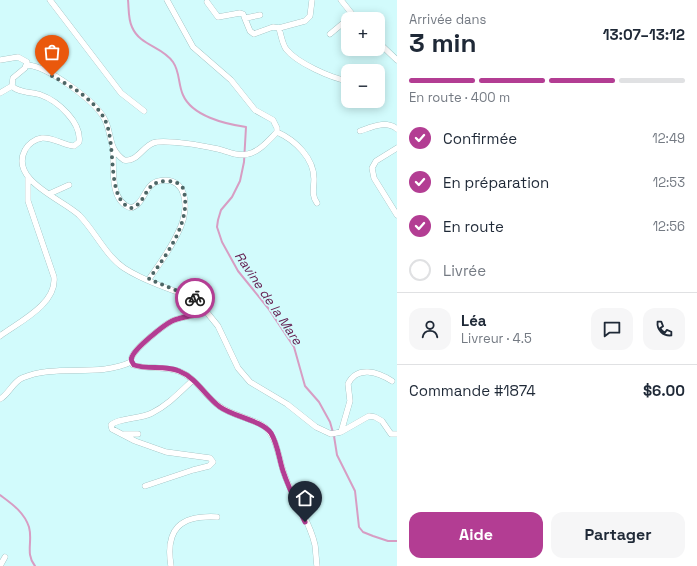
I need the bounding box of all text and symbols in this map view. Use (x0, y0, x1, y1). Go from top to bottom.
text: Arrivée dans (409, 11, 486, 28)
map controls (341, 12, 385, 108)
button: + (341, 12, 385, 56)
text: 13:07–13:12 (603, 25, 685, 44)
text: 3 min (409, 26, 477, 60)
pin (35, 35, 69, 76)
icon: bag (41, 41, 63, 63)
button: − (341, 64, 385, 108)
text: En route · 400 m (409, 89, 510, 106)
icon: check (409, 127, 431, 149)
text: Confirmée (443, 129, 517, 148)
text: 12:49 (652, 130, 685, 147)
icon: check (409, 171, 431, 193)
text: En préparation (443, 173, 549, 192)
text: 12:53 (653, 174, 685, 191)
icon: check (409, 215, 431, 237)
text: En route (443, 217, 504, 236)
text: 12:56 (653, 218, 685, 235)
water label: Ravine de la Mare (231, 248, 307, 349)
text: Livrée (443, 261, 486, 280)
courier (175, 278, 215, 318)
icon: bike (184, 287, 206, 309)
button: person (409, 308, 451, 350)
button: chat (591, 308, 633, 350)
button: phone (643, 308, 685, 350)
text: Léa (461, 311, 486, 330)
text: Livreur · 4.5 (461, 330, 532, 347)
text: Commande #1874 (409, 381, 536, 400)
text: $6.00 (643, 381, 685, 400)
pin (288, 481, 322, 522)
icon: home (294, 487, 316, 509)
button: Aide (409, 512, 543, 558)
button: Partager (551, 512, 685, 558)

